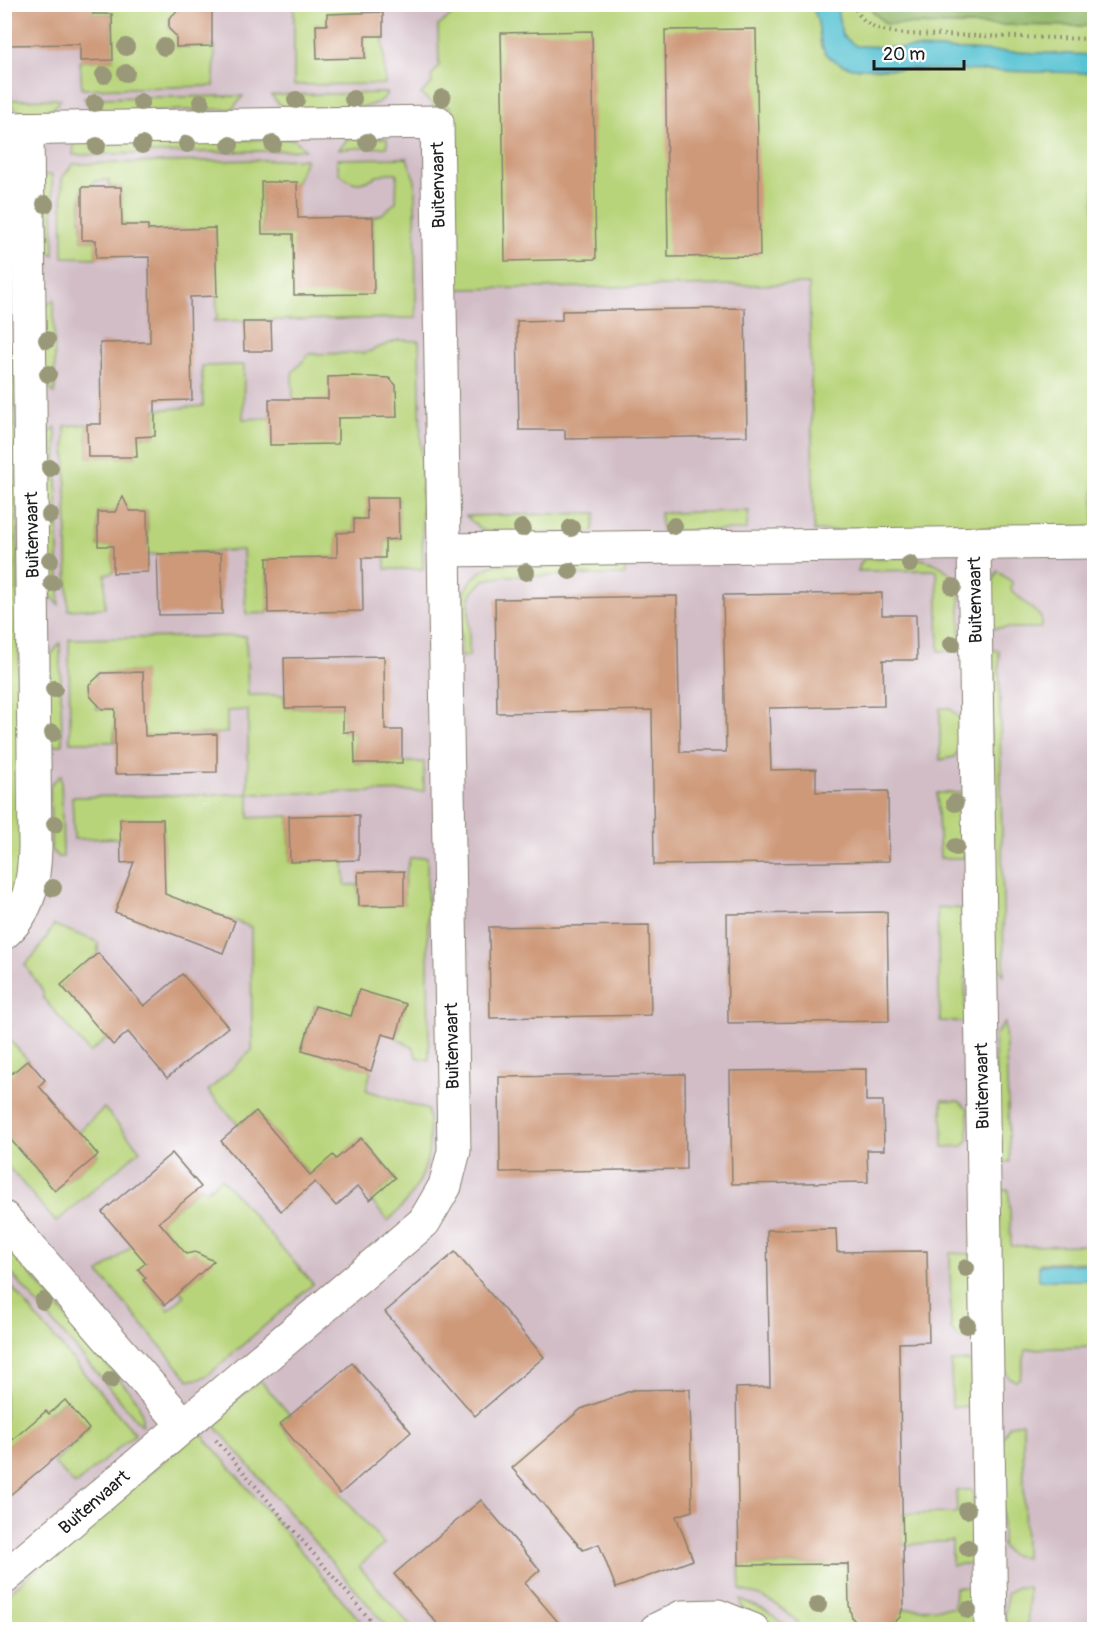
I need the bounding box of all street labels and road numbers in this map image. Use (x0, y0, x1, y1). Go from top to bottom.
street label: Buitenvaart (426, 141, 451, 229)
street label: Buitenvaart (20, 491, 45, 579)
street label: Buitenvaart (963, 556, 988, 644)
street label: Buitenvaart (440, 1002, 465, 1090)
street label: Buitenvaart (970, 1042, 995, 1130)
street label: Buitenvaart (54, 1465, 135, 1540)

